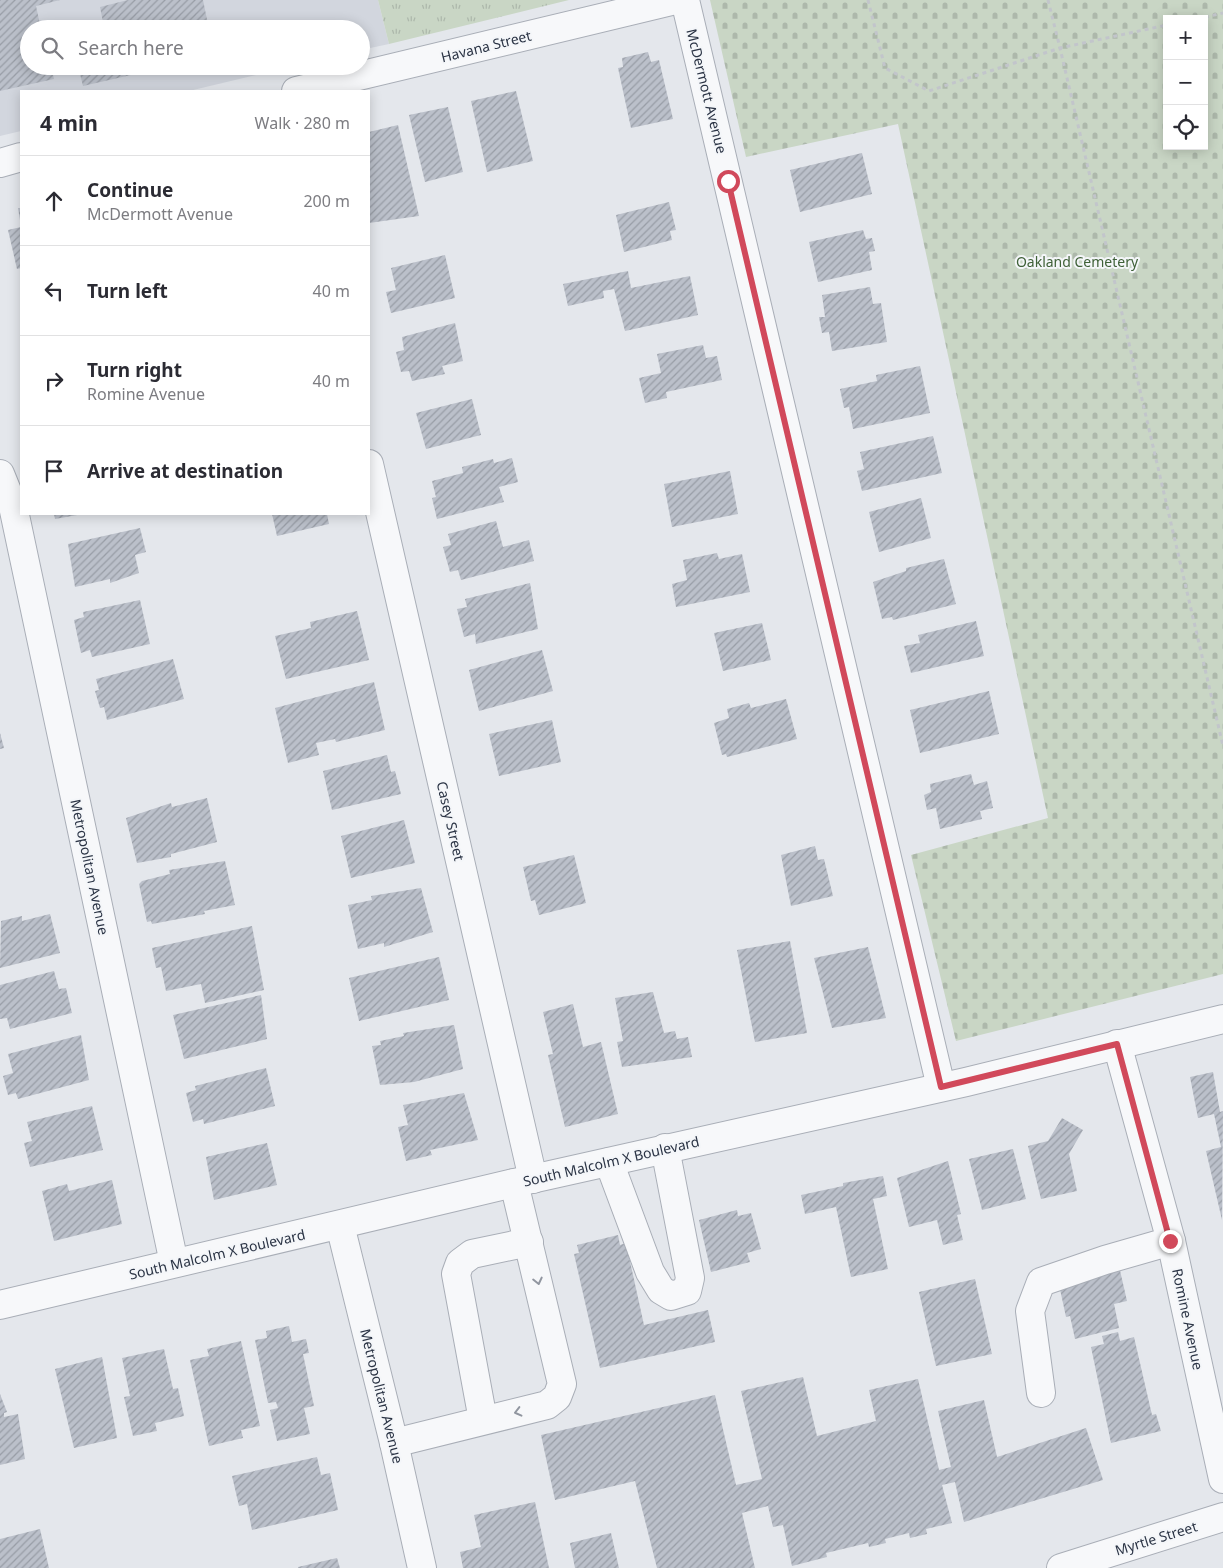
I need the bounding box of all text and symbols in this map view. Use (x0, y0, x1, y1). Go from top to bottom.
map controls (1163, 15, 1208, 150)
button: + (1163, 15, 1208, 60)
search box (20, 20, 370, 75)
street label: Havana Street (439, 26, 533, 66)
street label: McDermott Avenue (682, 27, 732, 155)
icon: search (38, 34, 66, 62)
text: Search here (78, 35, 184, 61)
button: − (1163, 60, 1208, 105)
button: locate (1163, 105, 1208, 150)
text: 4 min (40, 109, 98, 137)
text: Walk · 280 m (255, 112, 350, 134)
route start (717, 170, 740, 193)
text: Continue (87, 177, 173, 203)
icon: ahead (40, 187, 68, 215)
text: 200 m (303, 190, 350, 212)
text: McDermott Avenue (87, 203, 233, 225)
park label: Oakland Cemetery (1016, 252, 1139, 271)
icon: left (40, 277, 68, 305)
text: Turn left (87, 278, 168, 304)
text: 40 m (313, 280, 350, 302)
text: Turn right (87, 357, 182, 383)
icon: right (40, 367, 68, 395)
text: 40 m (313, 370, 350, 392)
text: Romine Avenue (87, 383, 205, 405)
icon: arrive (40, 457, 68, 485)
text: Arrive at destination (87, 458, 283, 484)
street label: Casey Street (433, 779, 469, 863)
street label: Metropolitan Avenue (66, 797, 114, 937)
street label: South Malcolm X Boulevard (521, 1131, 701, 1191)
street label: South Malcolm X Boulevard (127, 1224, 307, 1284)
route end (1159, 1230, 1182, 1253)
street label: Romine Avenue (1168, 1267, 1208, 1372)
one-way arrow (532, 1276, 543, 1285)
street label: Metropolitan Avenue (356, 1327, 408, 1465)
one-way arrow (513, 1406, 522, 1417)
street label: Myrtle Street (1113, 1517, 1199, 1559)

